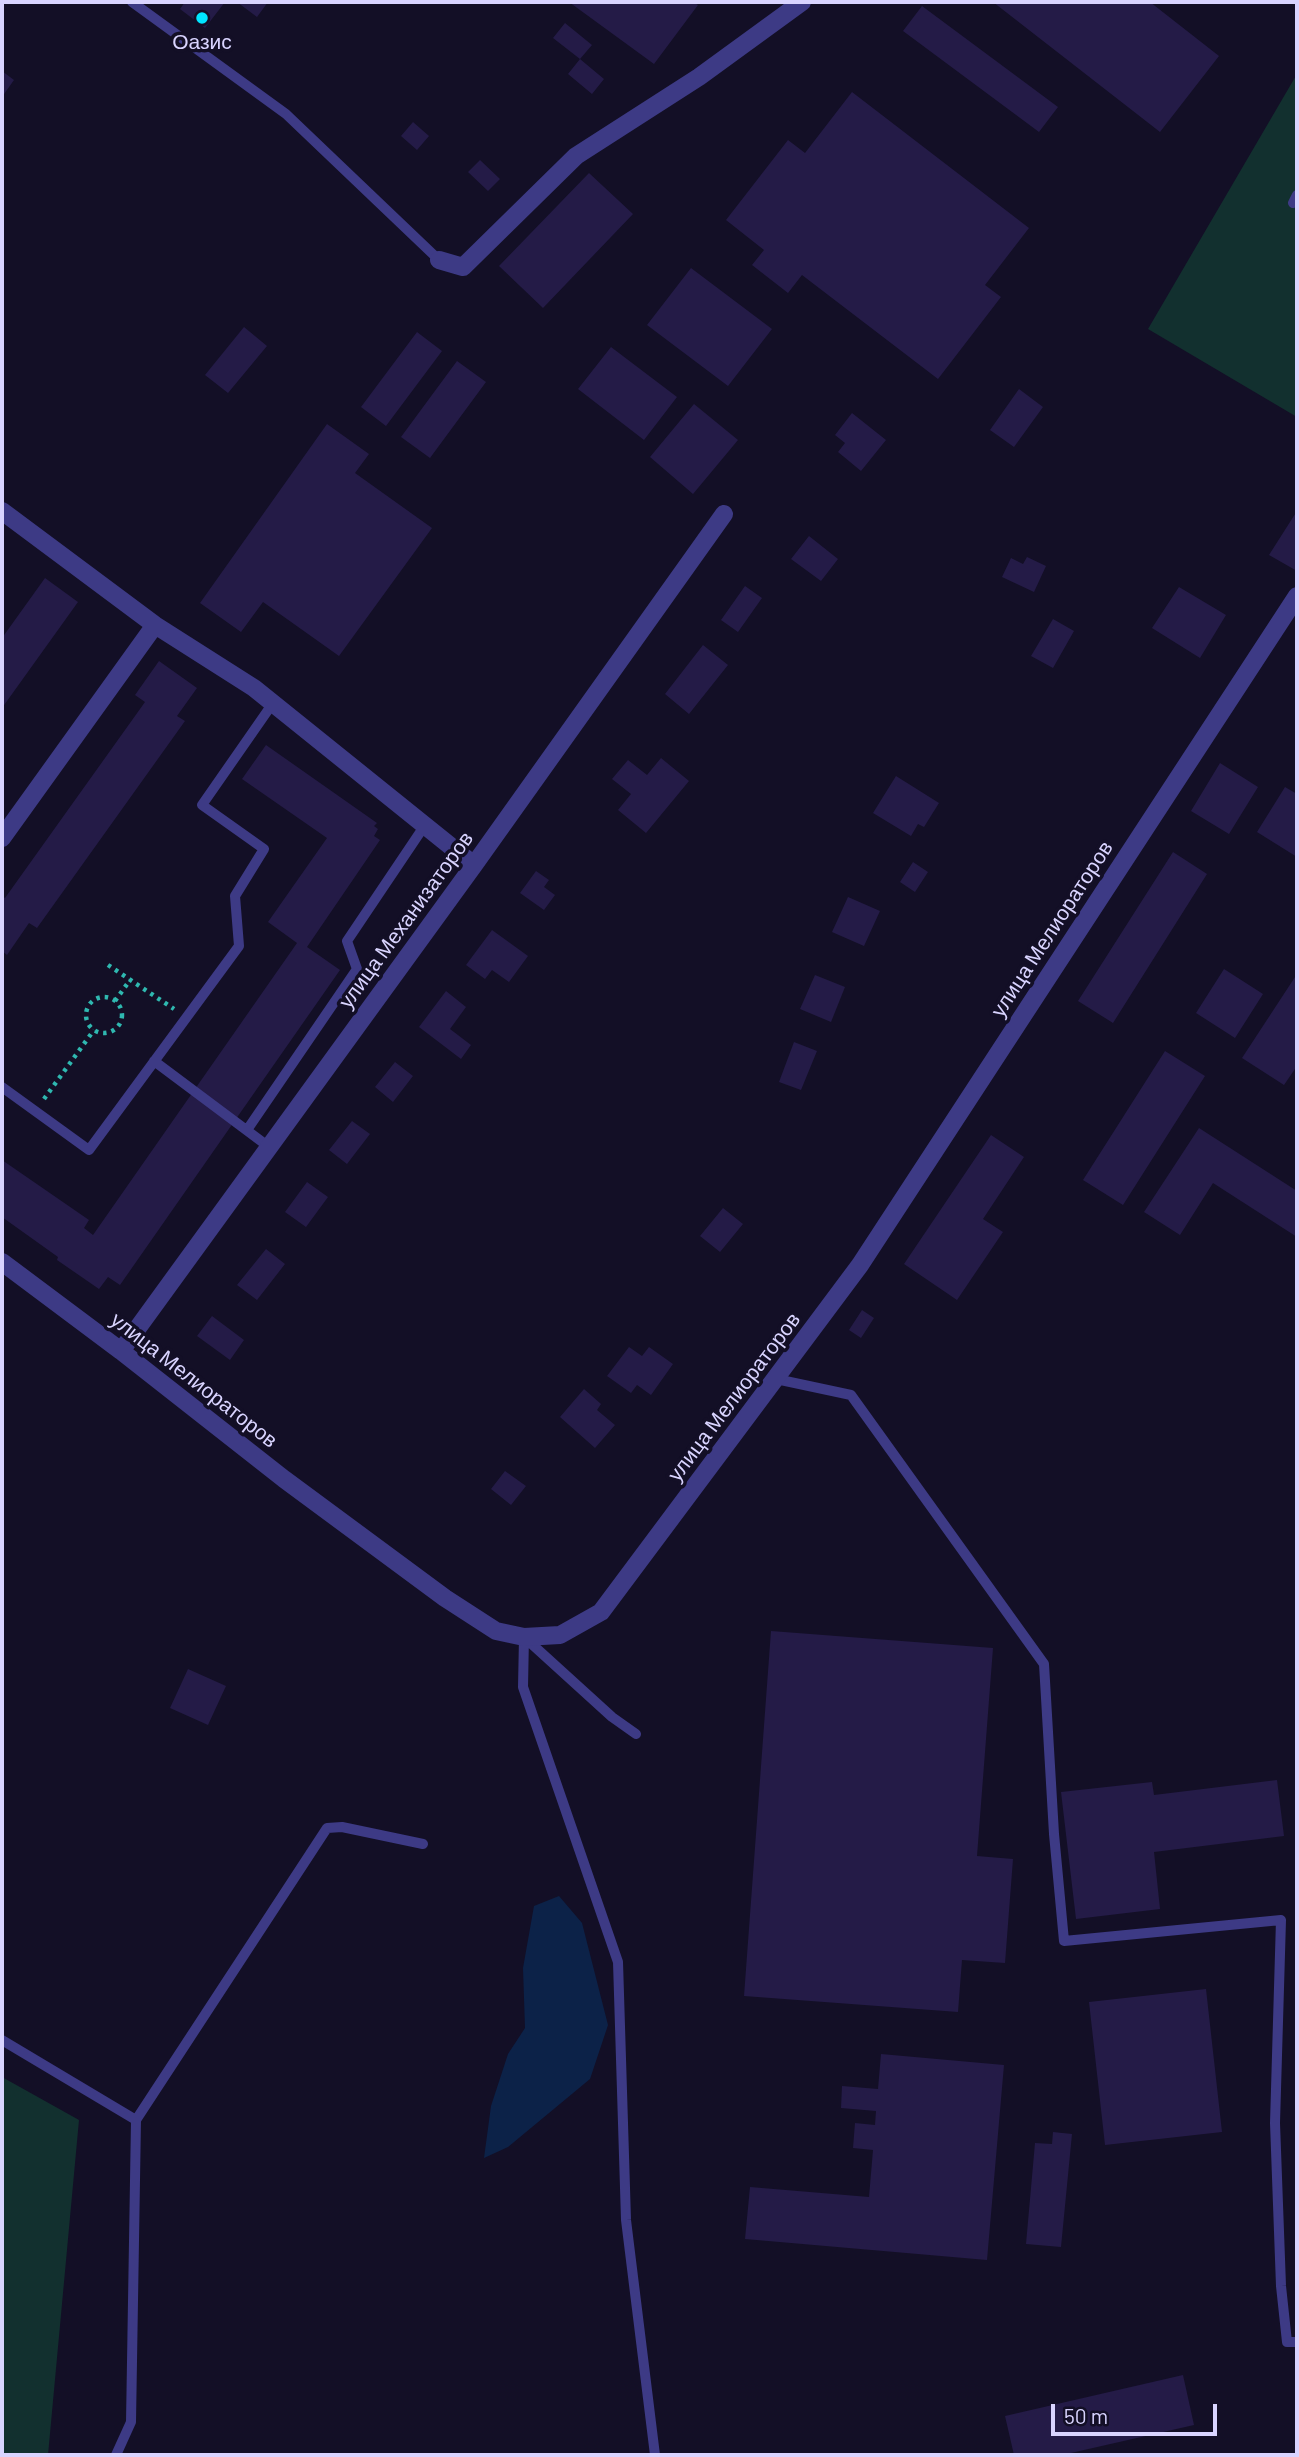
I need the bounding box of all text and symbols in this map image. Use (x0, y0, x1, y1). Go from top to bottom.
marker: Оазис (194, 10, 210, 26)
place label: Оазис (172, 29, 232, 55)
street label: улица Механизаторов (333, 827, 479, 1013)
street label: улица Мелиораторов (986, 836, 1118, 1022)
street label: улица Мелиораторов (106, 1307, 282, 1453)
street label: улица Мелиораторов (662, 1308, 806, 1486)
scale bar (1054, 2390, 1220, 2434)
text: 50 m (1064, 2403, 1108, 2428)

